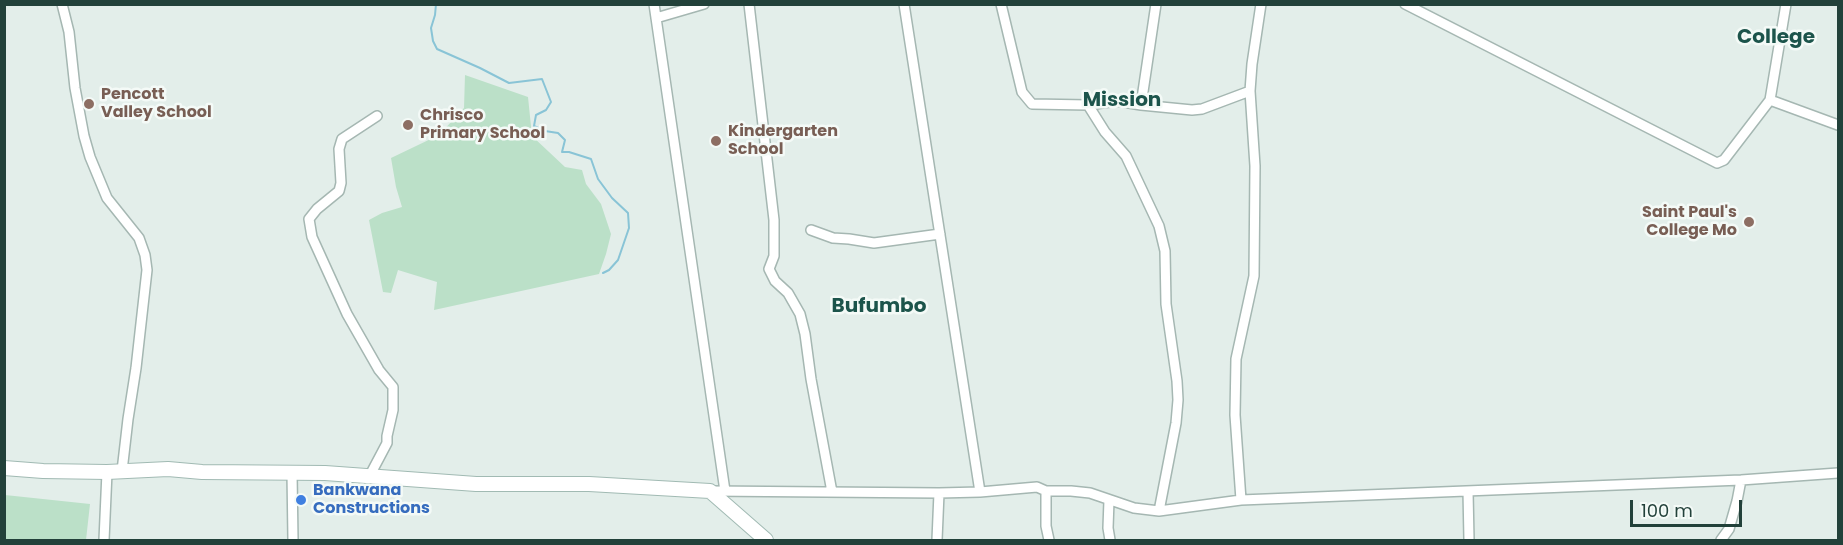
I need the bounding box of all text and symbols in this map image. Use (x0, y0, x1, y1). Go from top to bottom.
district label: College (1737, 26, 1815, 50)
place label: Pencott Valley School (101, 85, 212, 123)
district label: Mission (1083, 89, 1161, 113)
marker: Pencott Valley School (82, 97, 96, 111)
place label: Chrisco Primary School (420, 106, 545, 144)
marker: Chrisco Primary School (401, 118, 415, 132)
place label: Kindergarten School (728, 122, 838, 160)
marker: Kindergarten School (709, 134, 723, 148)
place label: Saint Paul's College Mo (1642, 203, 1737, 241)
marker: Saint Paul's College Mo (1742, 215, 1756, 229)
district label: Bufumbo (832, 295, 926, 319)
place label: Bankwana Constructions (313, 481, 430, 519)
scale bar (1633, 488, 1746, 526)
marker: Bankwana Constructions (294, 493, 308, 507)
text: 100 m (1641, 498, 1693, 523)

